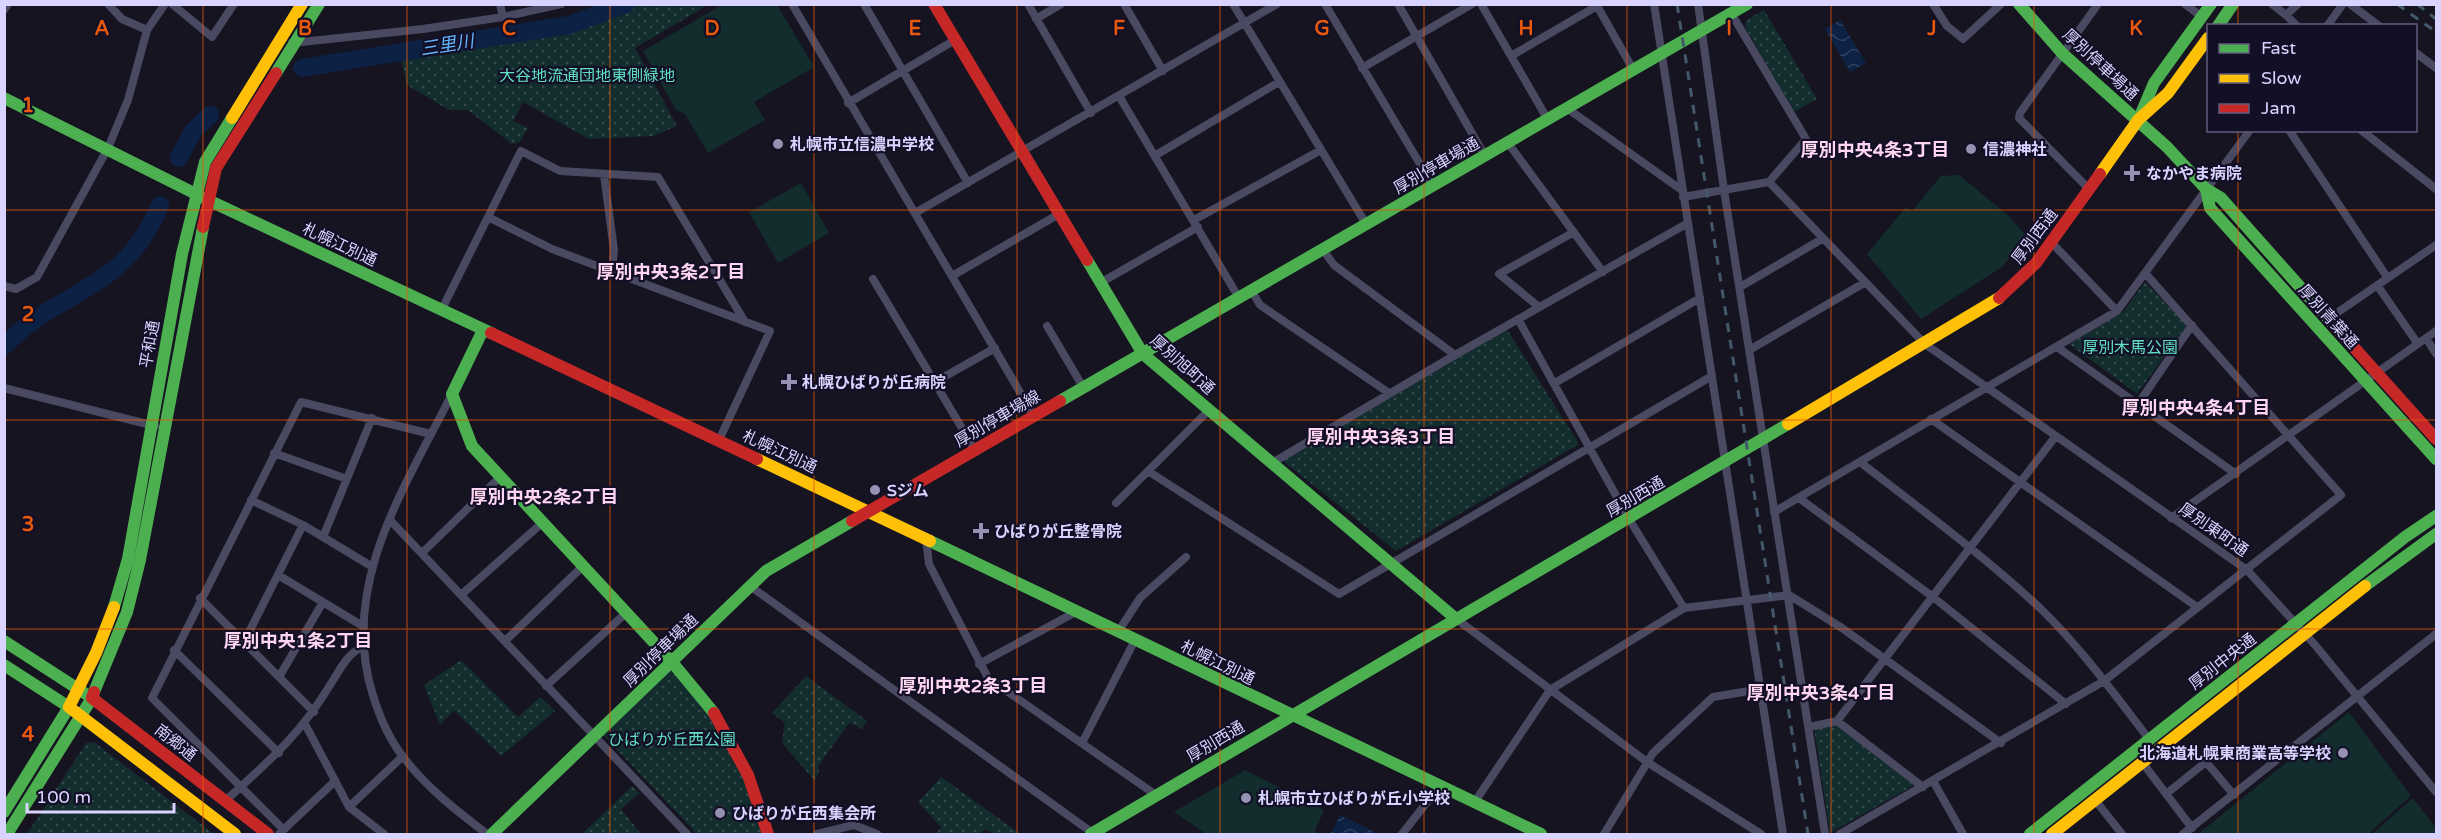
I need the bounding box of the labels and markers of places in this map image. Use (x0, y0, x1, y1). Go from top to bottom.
place label: 札幌市立信濃中学校 (790, 135, 934, 155)
marker: 札幌市立信濃中学校 (771, 137, 785, 151)
place label: 信濃神社 (1982, 140, 2047, 160)
marker: 信濃神社 (1964, 142, 1978, 156)
marker: なかやま病院 (2123, 164, 2141, 182)
place label: なかやま病院 (2146, 164, 2242, 184)
marker: 札幌ひばりが丘病院 (780, 373, 798, 391)
place label: 札幌ひばりが丘病院 (802, 373, 946, 393)
place label: Sジム (887, 481, 929, 501)
marker: Sジム (868, 483, 882, 497)
marker: ひばりが丘整骨院 (972, 522, 990, 540)
place label: ひばりが丘整骨院 (994, 522, 1122, 542)
place label: 北海道札幌東商業高等学校 (2139, 744, 2331, 764)
marker: 北海道札幌東商業高等学校 (2336, 746, 2350, 760)
place label: 札幌市立ひばりが丘小学校 (1258, 789, 1450, 809)
marker: 札幌市立ひばりが丘小学校 (1239, 791, 1253, 805)
place label: ひばりが丘西集会所 (732, 804, 876, 824)
marker: ひばりが丘西集会所 (713, 806, 727, 820)

